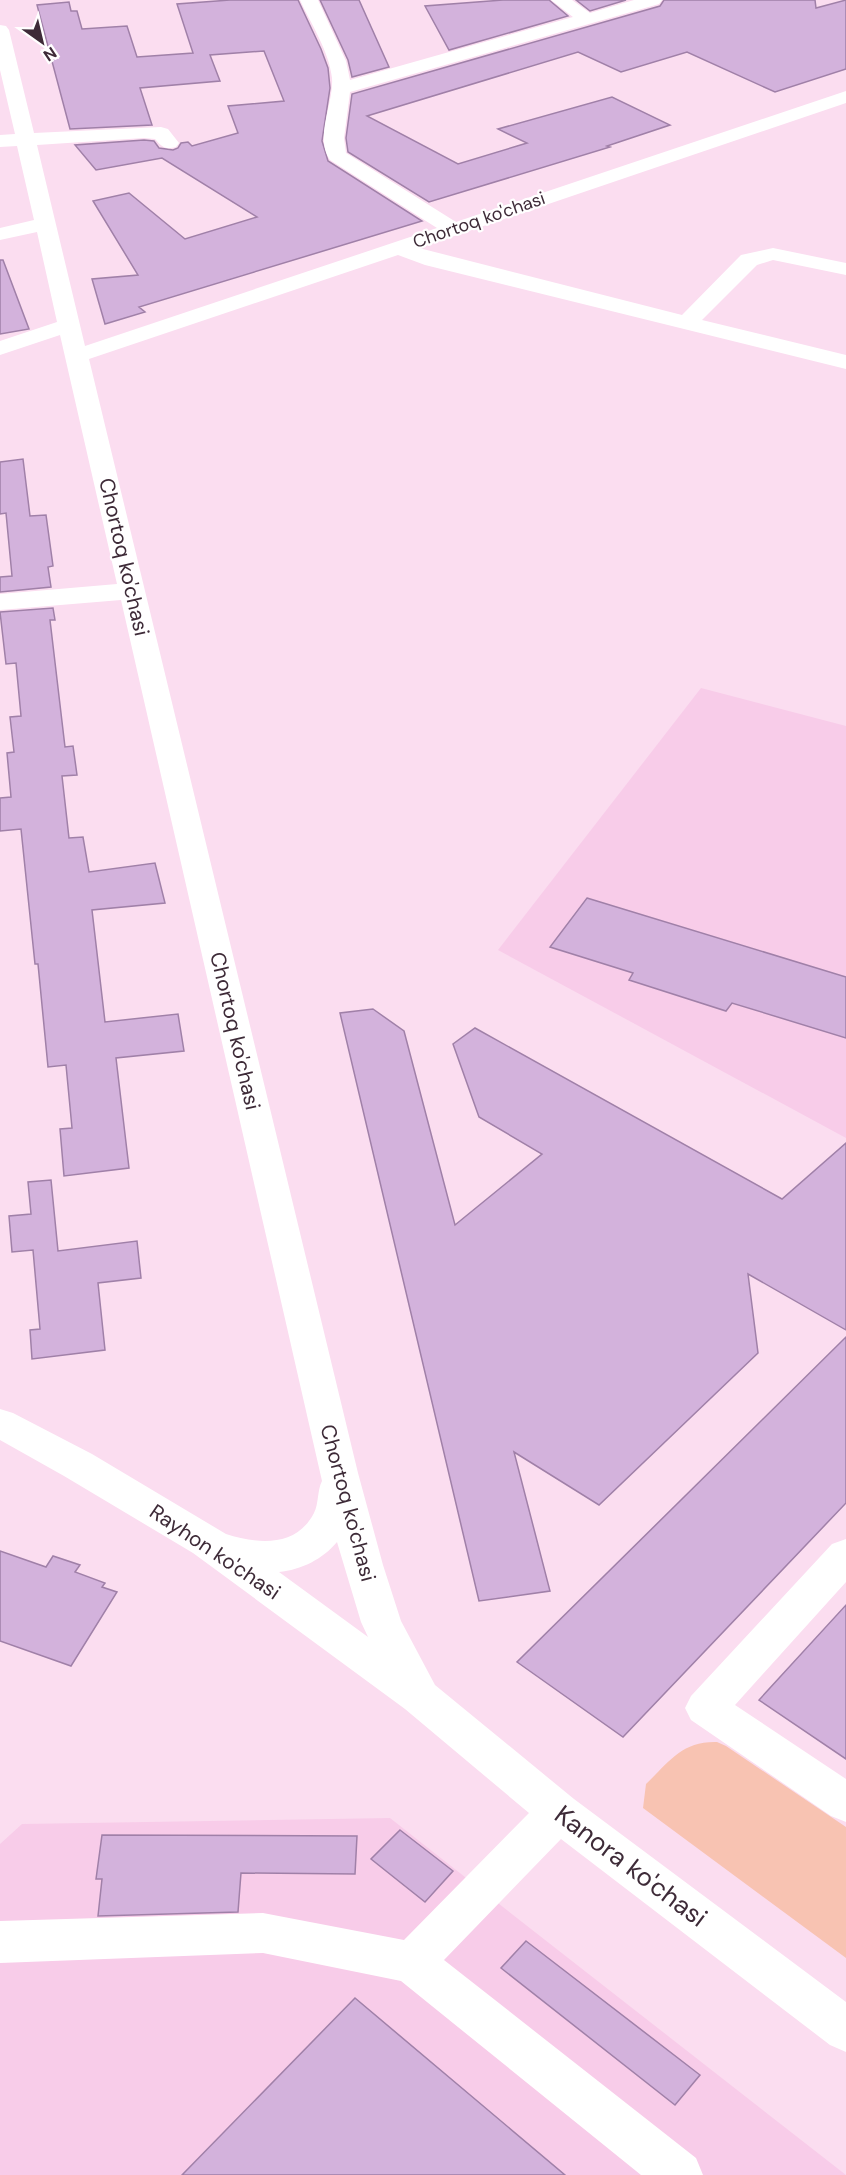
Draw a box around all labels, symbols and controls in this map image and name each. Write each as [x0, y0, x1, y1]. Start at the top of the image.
north arrow [12, 12, 72, 72]
text: N [39, 42, 61, 66]
street label: Chortoq ko'chasi [410, 186, 548, 254]
street label: Chortoq ko'chasi [92, 475, 156, 639]
street label: Chortoq ko'chasi [203, 949, 267, 1113]
street label: Chortoq ko'chasi [314, 1421, 382, 1585]
street label: Rayhon ko'chasi [144, 1498, 286, 1606]
street label: Kanora ko'chasi [548, 1797, 714, 1935]

